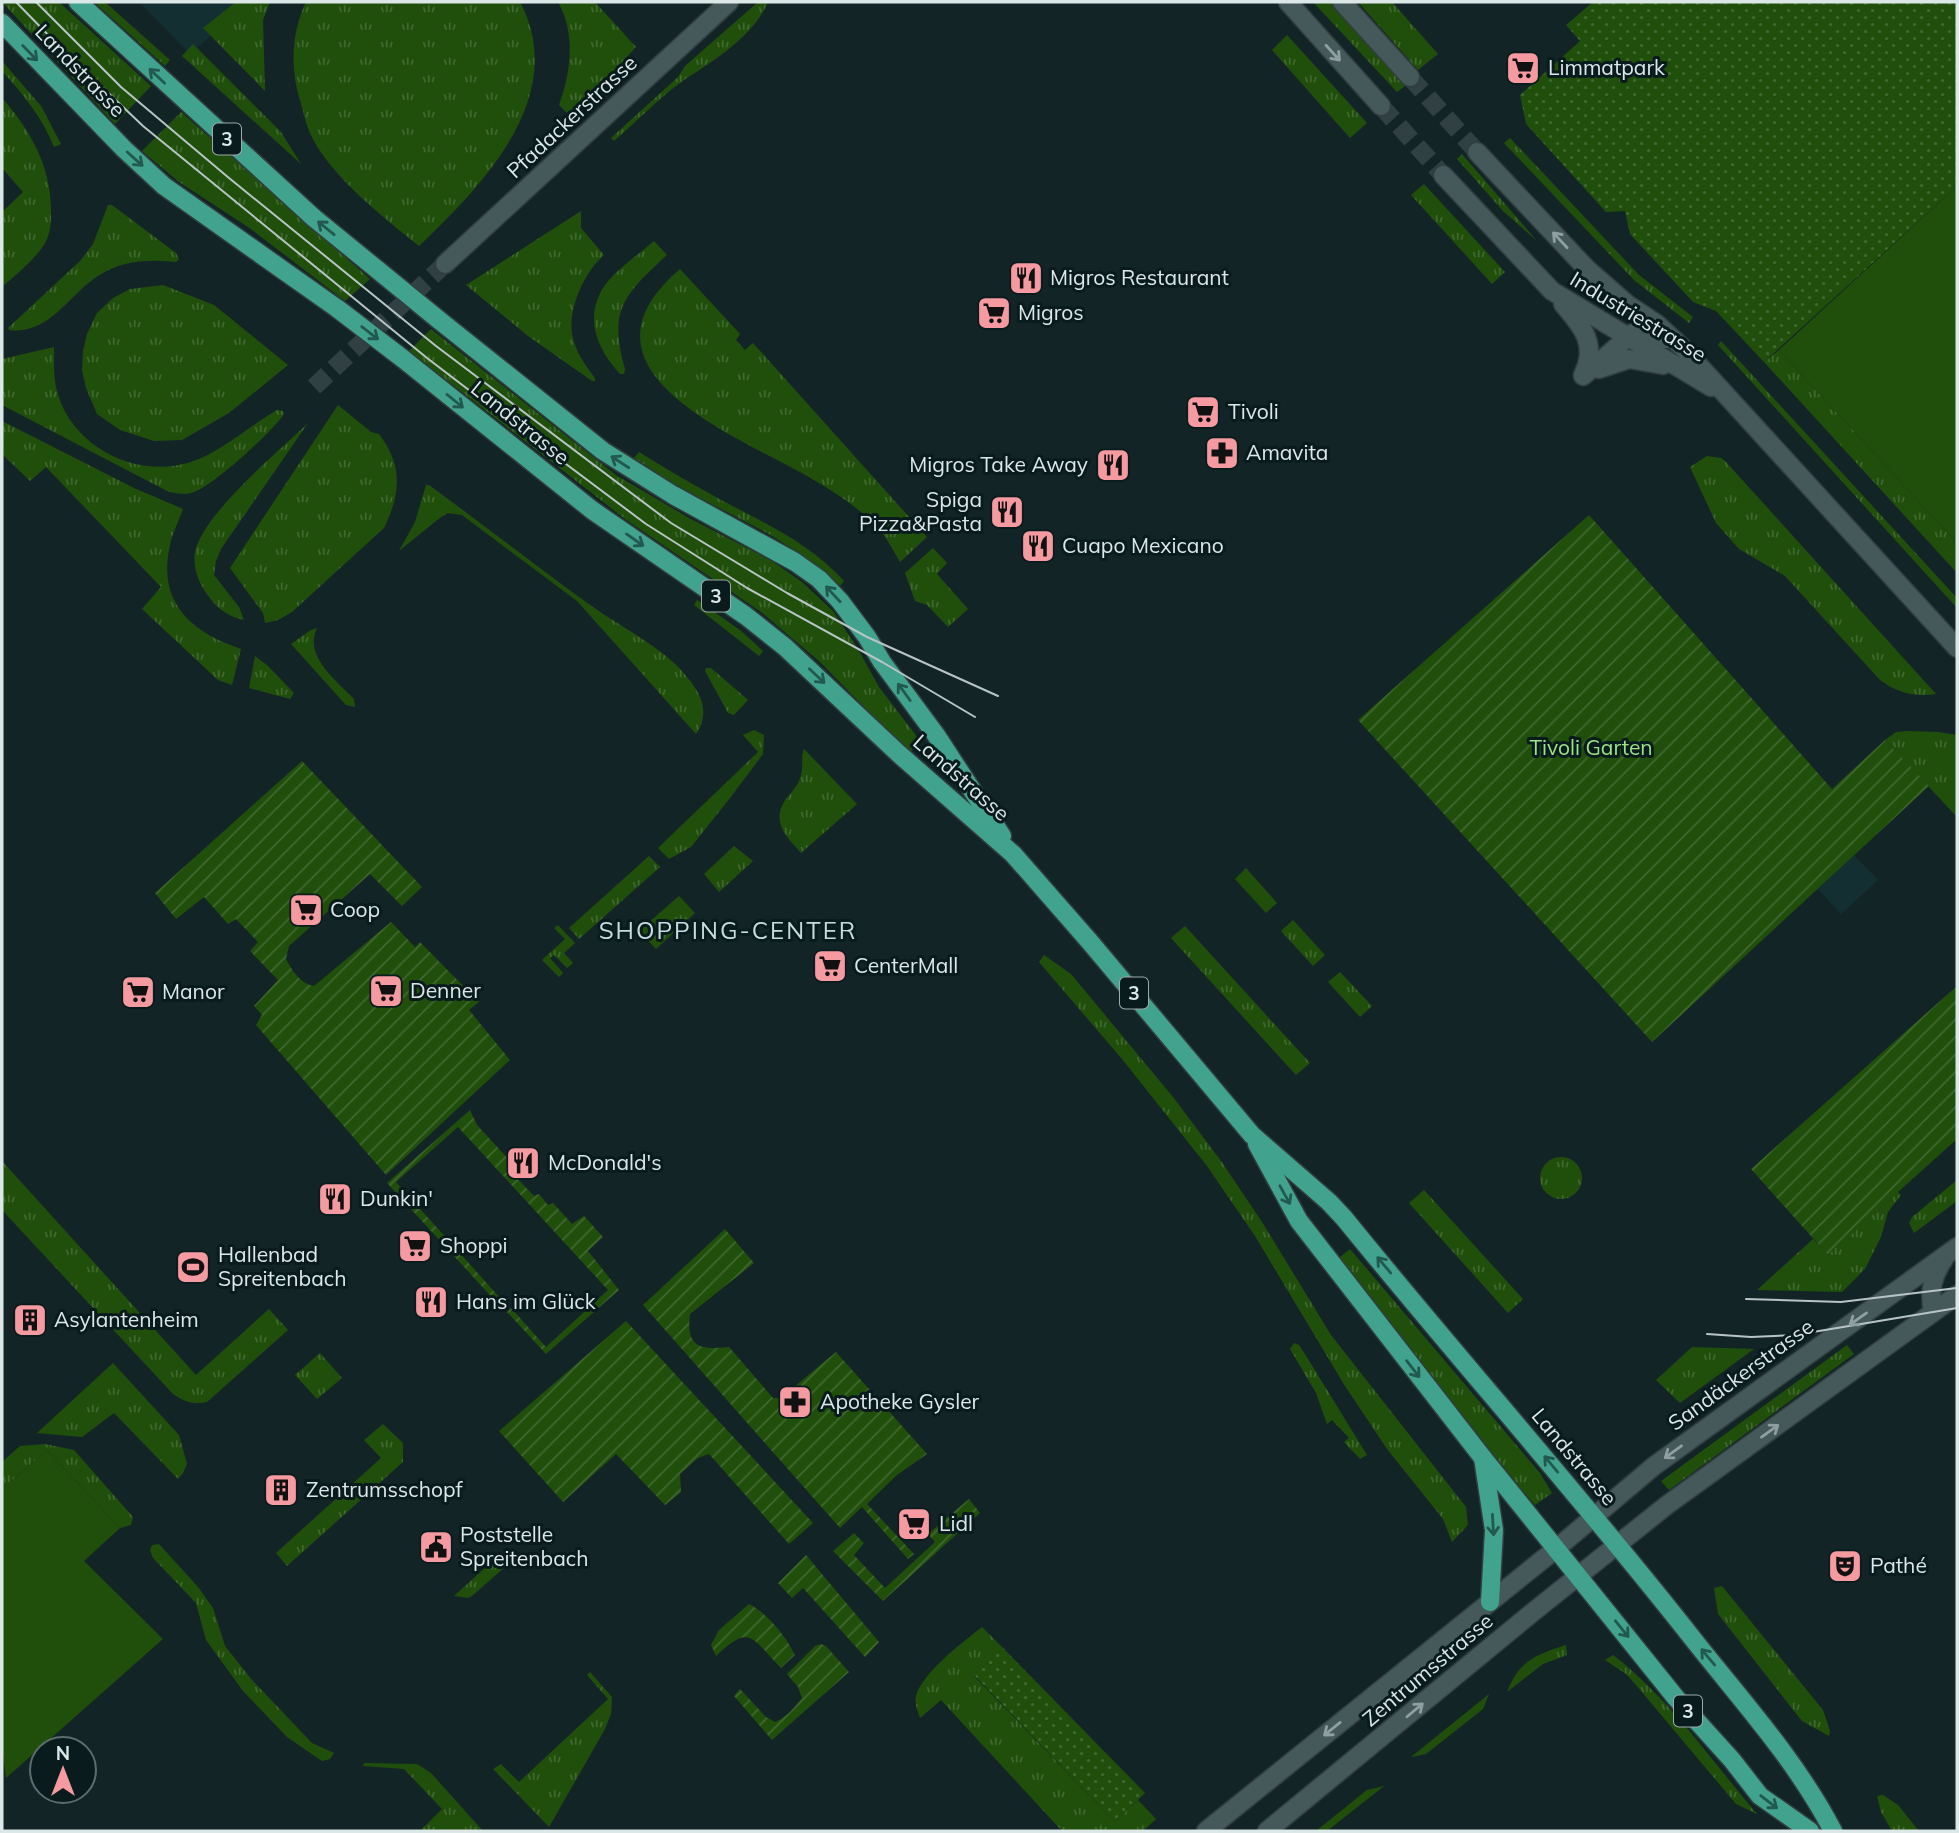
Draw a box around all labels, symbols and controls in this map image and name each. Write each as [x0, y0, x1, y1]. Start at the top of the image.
street label: Landstrasse [30, 18, 131, 122]
one-way arrow [22, 44, 39, 61]
one-way arrow [1325, 44, 1341, 62]
street label: Pfadackerstrasse [501, 49, 642, 183]
supermarket icon: Limmatpark [1504, 49, 1542, 87]
place label: Limmatpark [1548, 54, 1665, 80]
one-way arrow [149, 67, 166, 84]
road number: 3 [213, 124, 241, 154]
one-way arrow [126, 151, 144, 167]
one-way arrow [318, 220, 336, 236]
one-way arrow [1551, 232, 1568, 249]
restaurant icon: Migros Restaurant [1007, 259, 1045, 297]
place label: Migros Restaurant [1050, 264, 1229, 290]
street label: Industriestrasse [1566, 265, 1711, 367]
supermarket icon: Migros [975, 294, 1013, 332]
place label: Migros [1018, 299, 1084, 325]
one-way arrow [361, 326, 379, 341]
street label: Landstrasse [466, 375, 575, 470]
one-way arrow [446, 393, 464, 408]
supermarket icon: Tivoli [1184, 393, 1222, 431]
place label: Tivoli [1228, 398, 1279, 424]
pharmacy icon: Amavita [1203, 434, 1241, 472]
place label: Amavita [1246, 439, 1328, 465]
restaurant icon: Migros Take Away [1094, 446, 1132, 484]
place label: Migros Take Away [909, 451, 1088, 477]
one-way arrow [611, 454, 631, 468]
place label: Spiga Pizza&Pasta [859, 486, 982, 536]
restaurant icon: Spiga Pizza&Pasta [988, 493, 1026, 531]
restaurant icon: Cuapo Mexicano [1019, 527, 1057, 565]
place label: Cuapo Mexicano [1062, 532, 1224, 558]
one-way arrow [625, 533, 644, 547]
road number: 3 [702, 580, 730, 611]
one-way arrow [825, 586, 842, 603]
one-way arrow [808, 668, 826, 684]
one-way arrow [897, 683, 912, 702]
street label: Landstrasse [908, 728, 1015, 826]
park label: Tivoli Garten [1529, 734, 1653, 760]
supermarket icon: Coop [287, 891, 325, 929]
place label: Coop [330, 896, 380, 922]
district label: SHOPPING-CENTER [599, 915, 857, 945]
supermarket icon: CenterMall [811, 947, 849, 985]
place label: CenterMall [854, 952, 958, 978]
supermarket icon: Denner [367, 972, 405, 1010]
supermarket icon: Manor [119, 973, 157, 1011]
place label: Denner [410, 977, 481, 1003]
place label: Manor [162, 978, 225, 1004]
road number: 3 [1120, 978, 1148, 1009]
restaurant icon: McDonald's [504, 1144, 542, 1182]
place label: McDonald's [548, 1149, 662, 1175]
restaurant icon: Dunkin' [316, 1180, 354, 1218]
one-way arrow [1279, 1184, 1292, 1205]
place label: Dunkin' [360, 1185, 433, 1211]
supermarket icon: Shoppi [396, 1227, 434, 1265]
place label: Shoppi [440, 1232, 508, 1258]
place label: Hallenbad Spreitenbach [218, 1241, 346, 1291]
sports icon: Hallenbad Spreitenbach [174, 1248, 212, 1286]
one-way arrow [1376, 1257, 1391, 1275]
restaurant icon: Hans im Glück [412, 1283, 450, 1321]
place label: Hans im Glück [456, 1288, 596, 1314]
building icon: Asylantenheim [11, 1301, 49, 1339]
place label: Asylantenheim [54, 1306, 199, 1332]
one-way arrow [1849, 1312, 1868, 1326]
street label: Sandäckerstrasse [1663, 1313, 1818, 1436]
one-way arrow [1406, 1359, 1421, 1377]
pharmacy icon: Apotheke Gysler [776, 1383, 814, 1421]
place label: Apotheke Gysler [820, 1388, 980, 1414]
street label: Landstrasse [1527, 1402, 1623, 1510]
one-way arrow [1760, 1424, 1779, 1438]
one-way arrow [1664, 1445, 1683, 1459]
one-way arrow [1543, 1455, 1559, 1473]
building icon: Zentrumsschopf [262, 1471, 300, 1509]
place label: Zentrumsschopf [306, 1476, 463, 1502]
supermarket icon: Lidl [895, 1505, 933, 1543]
place label: Lidl [939, 1510, 973, 1536]
one-way arrow [1487, 1513, 1500, 1536]
place label: Poststelle Spreitenbach [460, 1521, 588, 1571]
public building icon: Poststelle Spreitenbach [417, 1528, 455, 1566]
theatre icon: Pathé [1826, 1547, 1864, 1585]
place label: Pathé [1870, 1552, 1927, 1578]
street label: Zentrumsstrasse [1357, 1607, 1498, 1731]
one-way arrow [1614, 1620, 1629, 1638]
one-way arrow [1700, 1648, 1716, 1666]
road number: 3 [1674, 1695, 1702, 1726]
one-way arrow [1405, 1702, 1423, 1718]
one-way arrow [1324, 1722, 1342, 1737]
north arrow [28, 1735, 98, 1805]
text: N [56, 1741, 70, 1765]
one-way arrow [1759, 1794, 1778, 1809]

